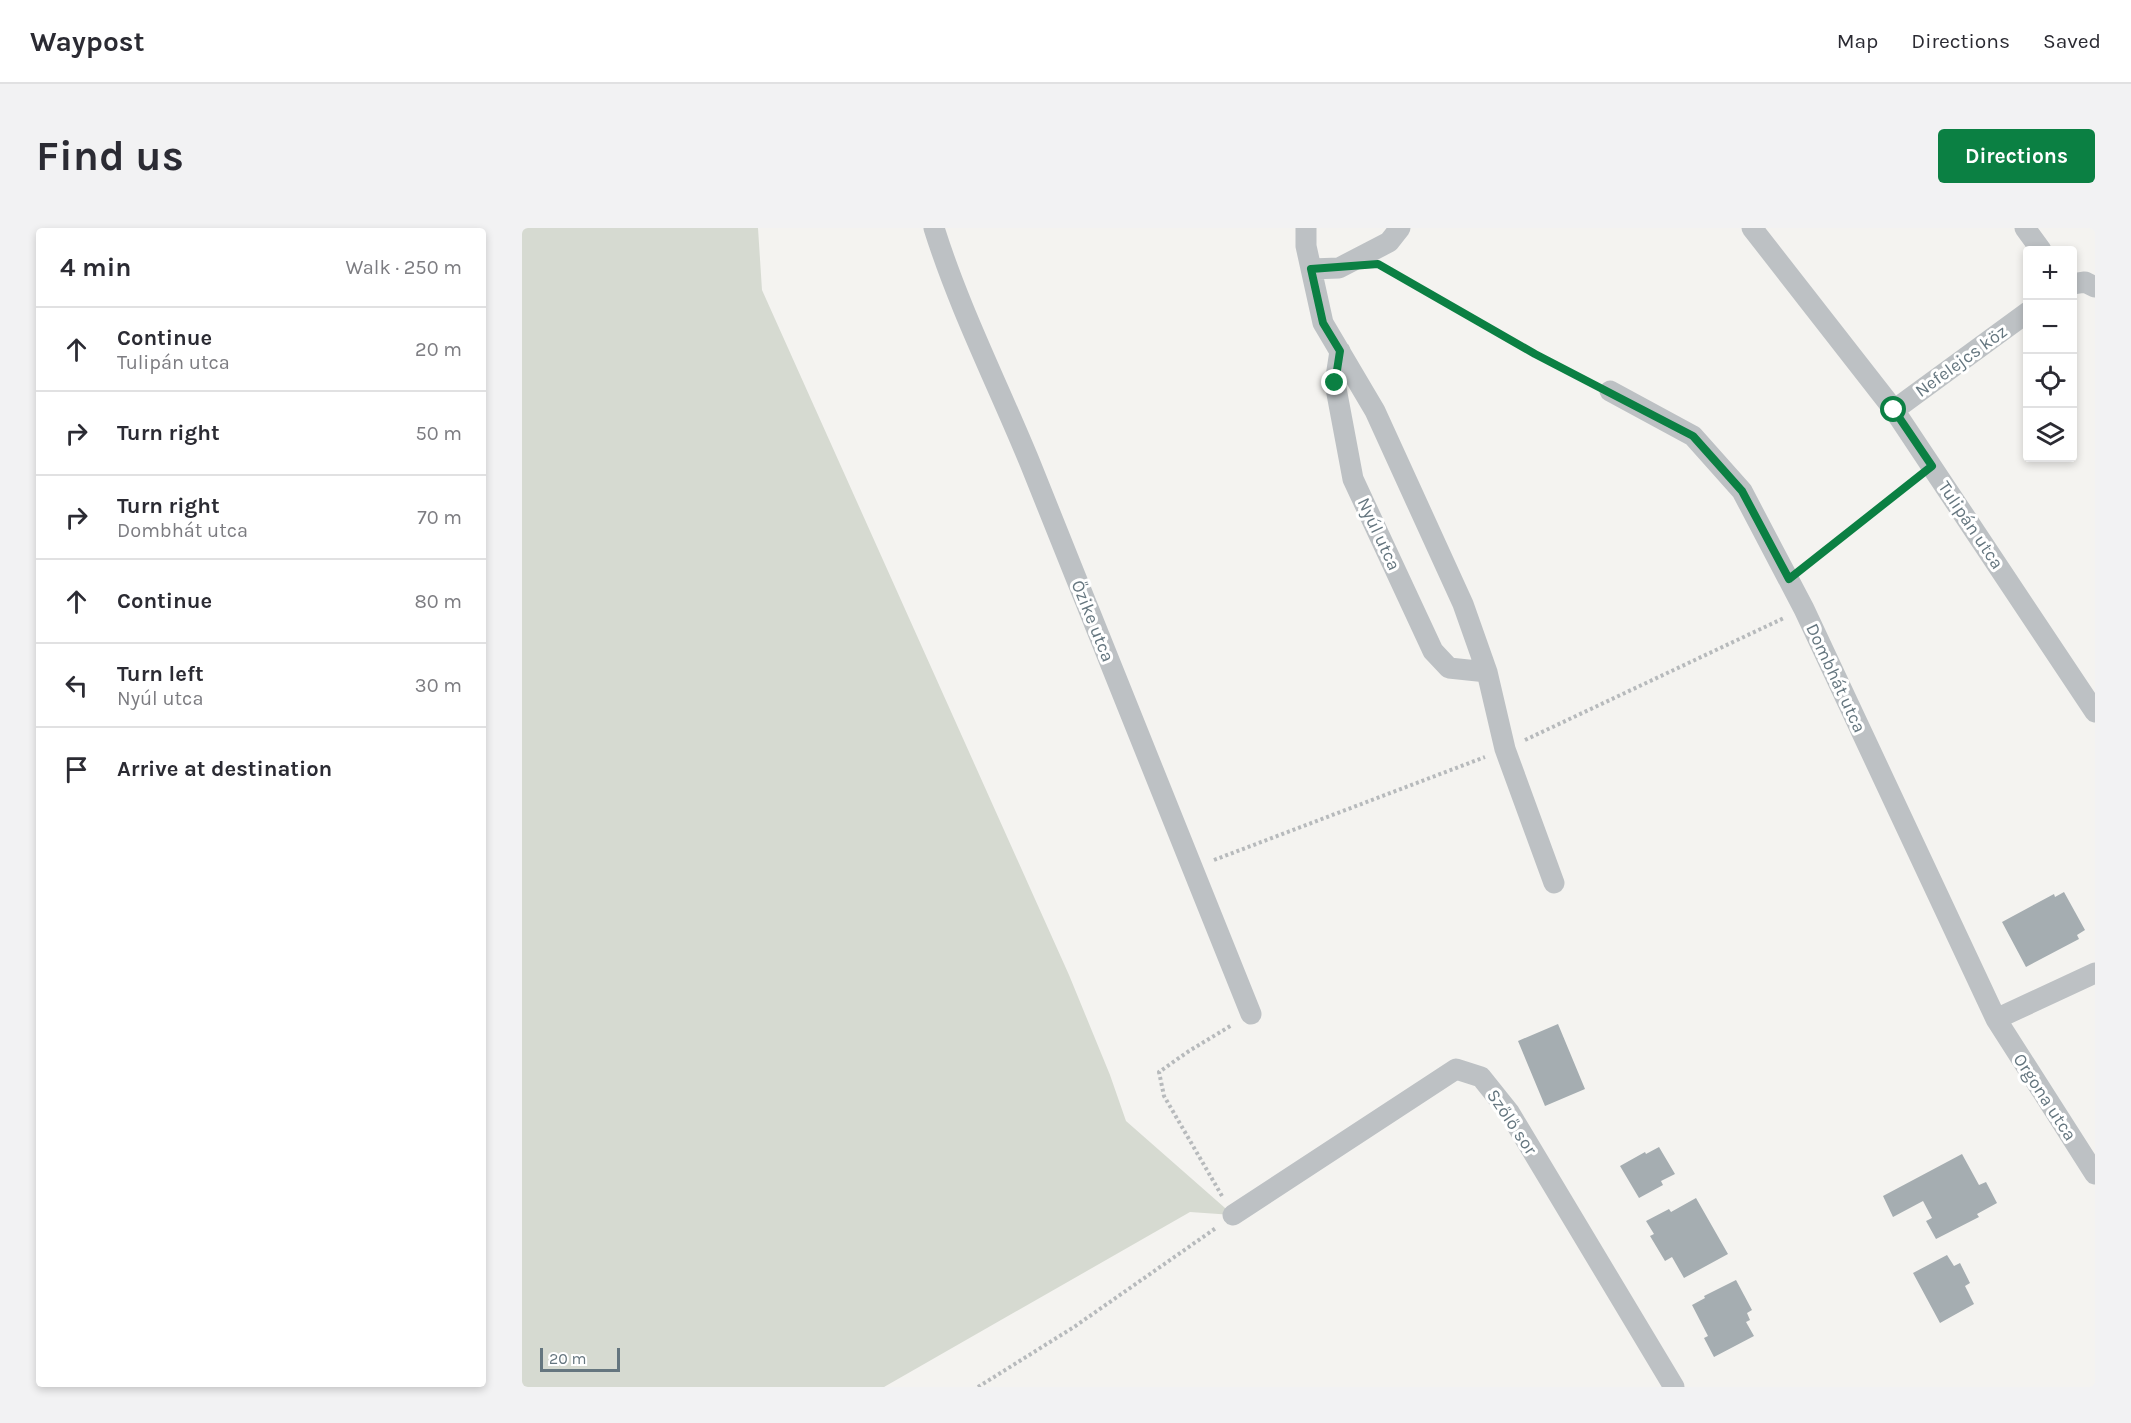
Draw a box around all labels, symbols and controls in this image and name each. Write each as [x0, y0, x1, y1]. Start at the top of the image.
text: Waypost [30, 25, 145, 58]
text: Map [1837, 29, 1878, 53]
text: Directions [1911, 29, 2010, 53]
text: Saved [2043, 29, 2101, 53]
button: Directions [1938, 129, 2095, 183]
text: Find us [36, 131, 184, 181]
map controls [2023, 246, 2077, 462]
button: + [2023, 246, 2077, 300]
text: 4 min [60, 252, 131, 283]
text: Walk · 250 m [346, 256, 462, 279]
button: − [2023, 300, 2077, 354]
street label: Nefelejcs köz [1911, 320, 2011, 402]
text: Continue [117, 325, 212, 351]
icon: ahead [60, 333, 93, 366]
text: 20 m [415, 338, 462, 361]
text: Tulipán utca [117, 351, 230, 374]
button: locate [2023, 354, 2077, 408]
route end [1321, 369, 1347, 395]
route start [1880, 396, 1906, 422]
button: layers [2023, 408, 2077, 462]
icon: right [60, 417, 93, 450]
text: Turn right [117, 420, 220, 446]
text: 50 m [415, 422, 462, 445]
street label: Tulipán utca [1933, 477, 2009, 573]
text: Turn right [117, 493, 220, 519]
street label: Nyúl utca [1353, 494, 1405, 574]
icon: right [60, 501, 93, 534]
text: 70 m [417, 506, 462, 529]
text: Dombhát utca [117, 519, 248, 542]
street label: Őzike utca [1067, 577, 1119, 665]
icon: ahead [60, 585, 93, 618]
text: Continue [117, 588, 212, 614]
text: 80 m [414, 590, 462, 613]
street label: Dombhát utca [1801, 620, 1871, 736]
text: Turn left [117, 661, 204, 687]
icon: left [60, 669, 93, 702]
text: 30 m [415, 674, 462, 697]
text: Nyúl utca [117, 687, 203, 710]
icon: arrive [60, 753, 93, 786]
text: Arrive at destination [117, 756, 332, 782]
street label: Orgona utca [2009, 1049, 2081, 1145]
street label: Szőlő sor [1482, 1085, 1542, 1159]
scale bar [540, 1345, 620, 1372]
text: 20 m [549, 1349, 587, 1368]

